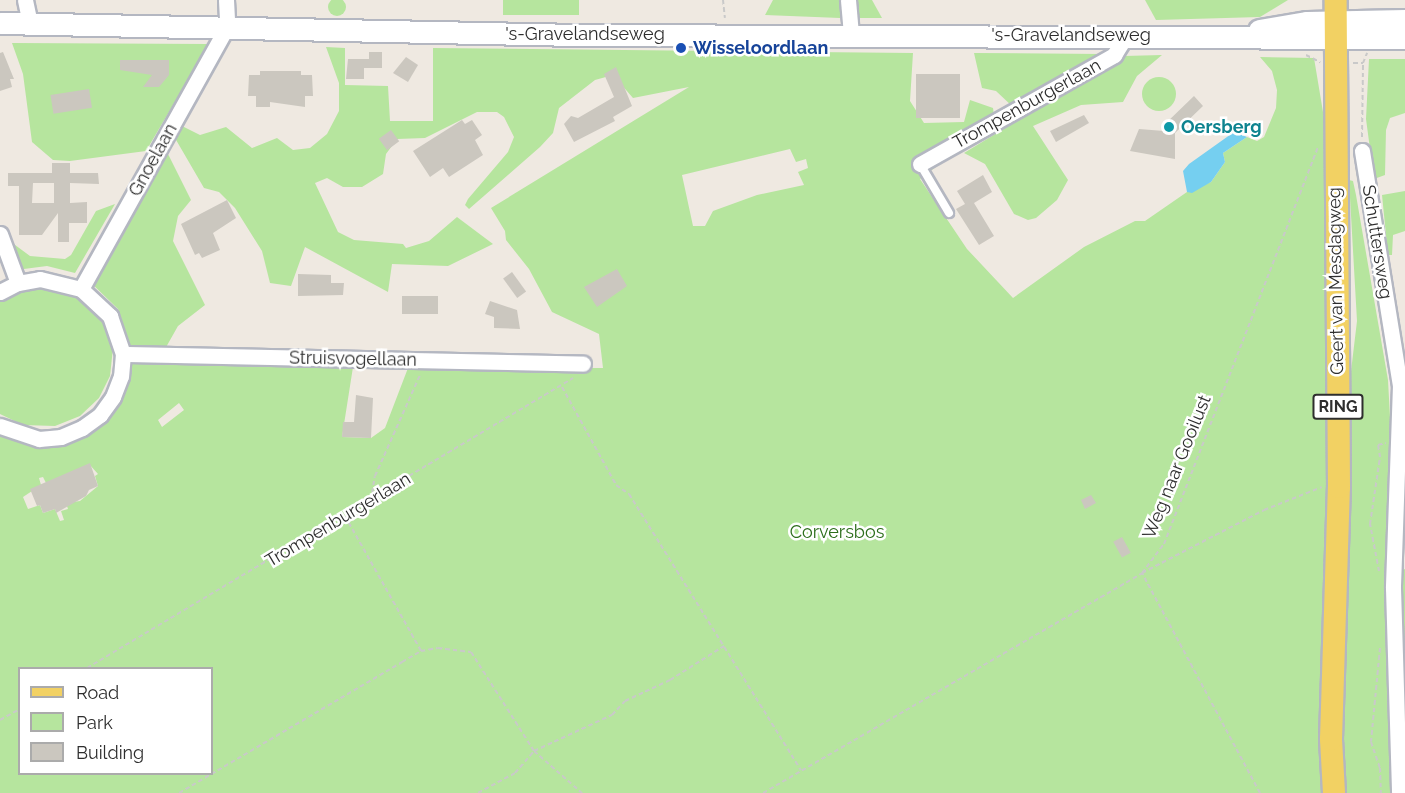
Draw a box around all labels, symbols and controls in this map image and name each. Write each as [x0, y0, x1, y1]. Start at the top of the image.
street label: 's-Gravelandseweg [505, 23, 665, 45]
street label: 's-Gravelandseweg [991, 24, 1151, 46]
place label: Wisseloordlaan [693, 37, 828, 59]
marker: Wisseloordlaan [674, 41, 688, 55]
street label: Trompenburgerlaan [949, 54, 1105, 154]
place label: Oersberg [1181, 116, 1262, 138]
street label: Gnoelaan [124, 120, 182, 200]
marker: Oersberg [1162, 120, 1176, 134]
street label: Schuttersweg [1357, 183, 1397, 301]
street label: Geert van Mesdagweg [1324, 187, 1348, 375]
street label: Struisvogellaan [289, 347, 417, 371]
street label: Weg naar Gooilust [1138, 392, 1216, 542]
road number: RING [1311, 394, 1365, 420]
street label: Trompenburgerlaan [261, 468, 415, 572]
park label: Corversbos [790, 521, 884, 543]
legend [18, 667, 213, 775]
text: Road [76, 682, 119, 703]
text: Park [76, 712, 113, 733]
text: Building [76, 742, 144, 763]

